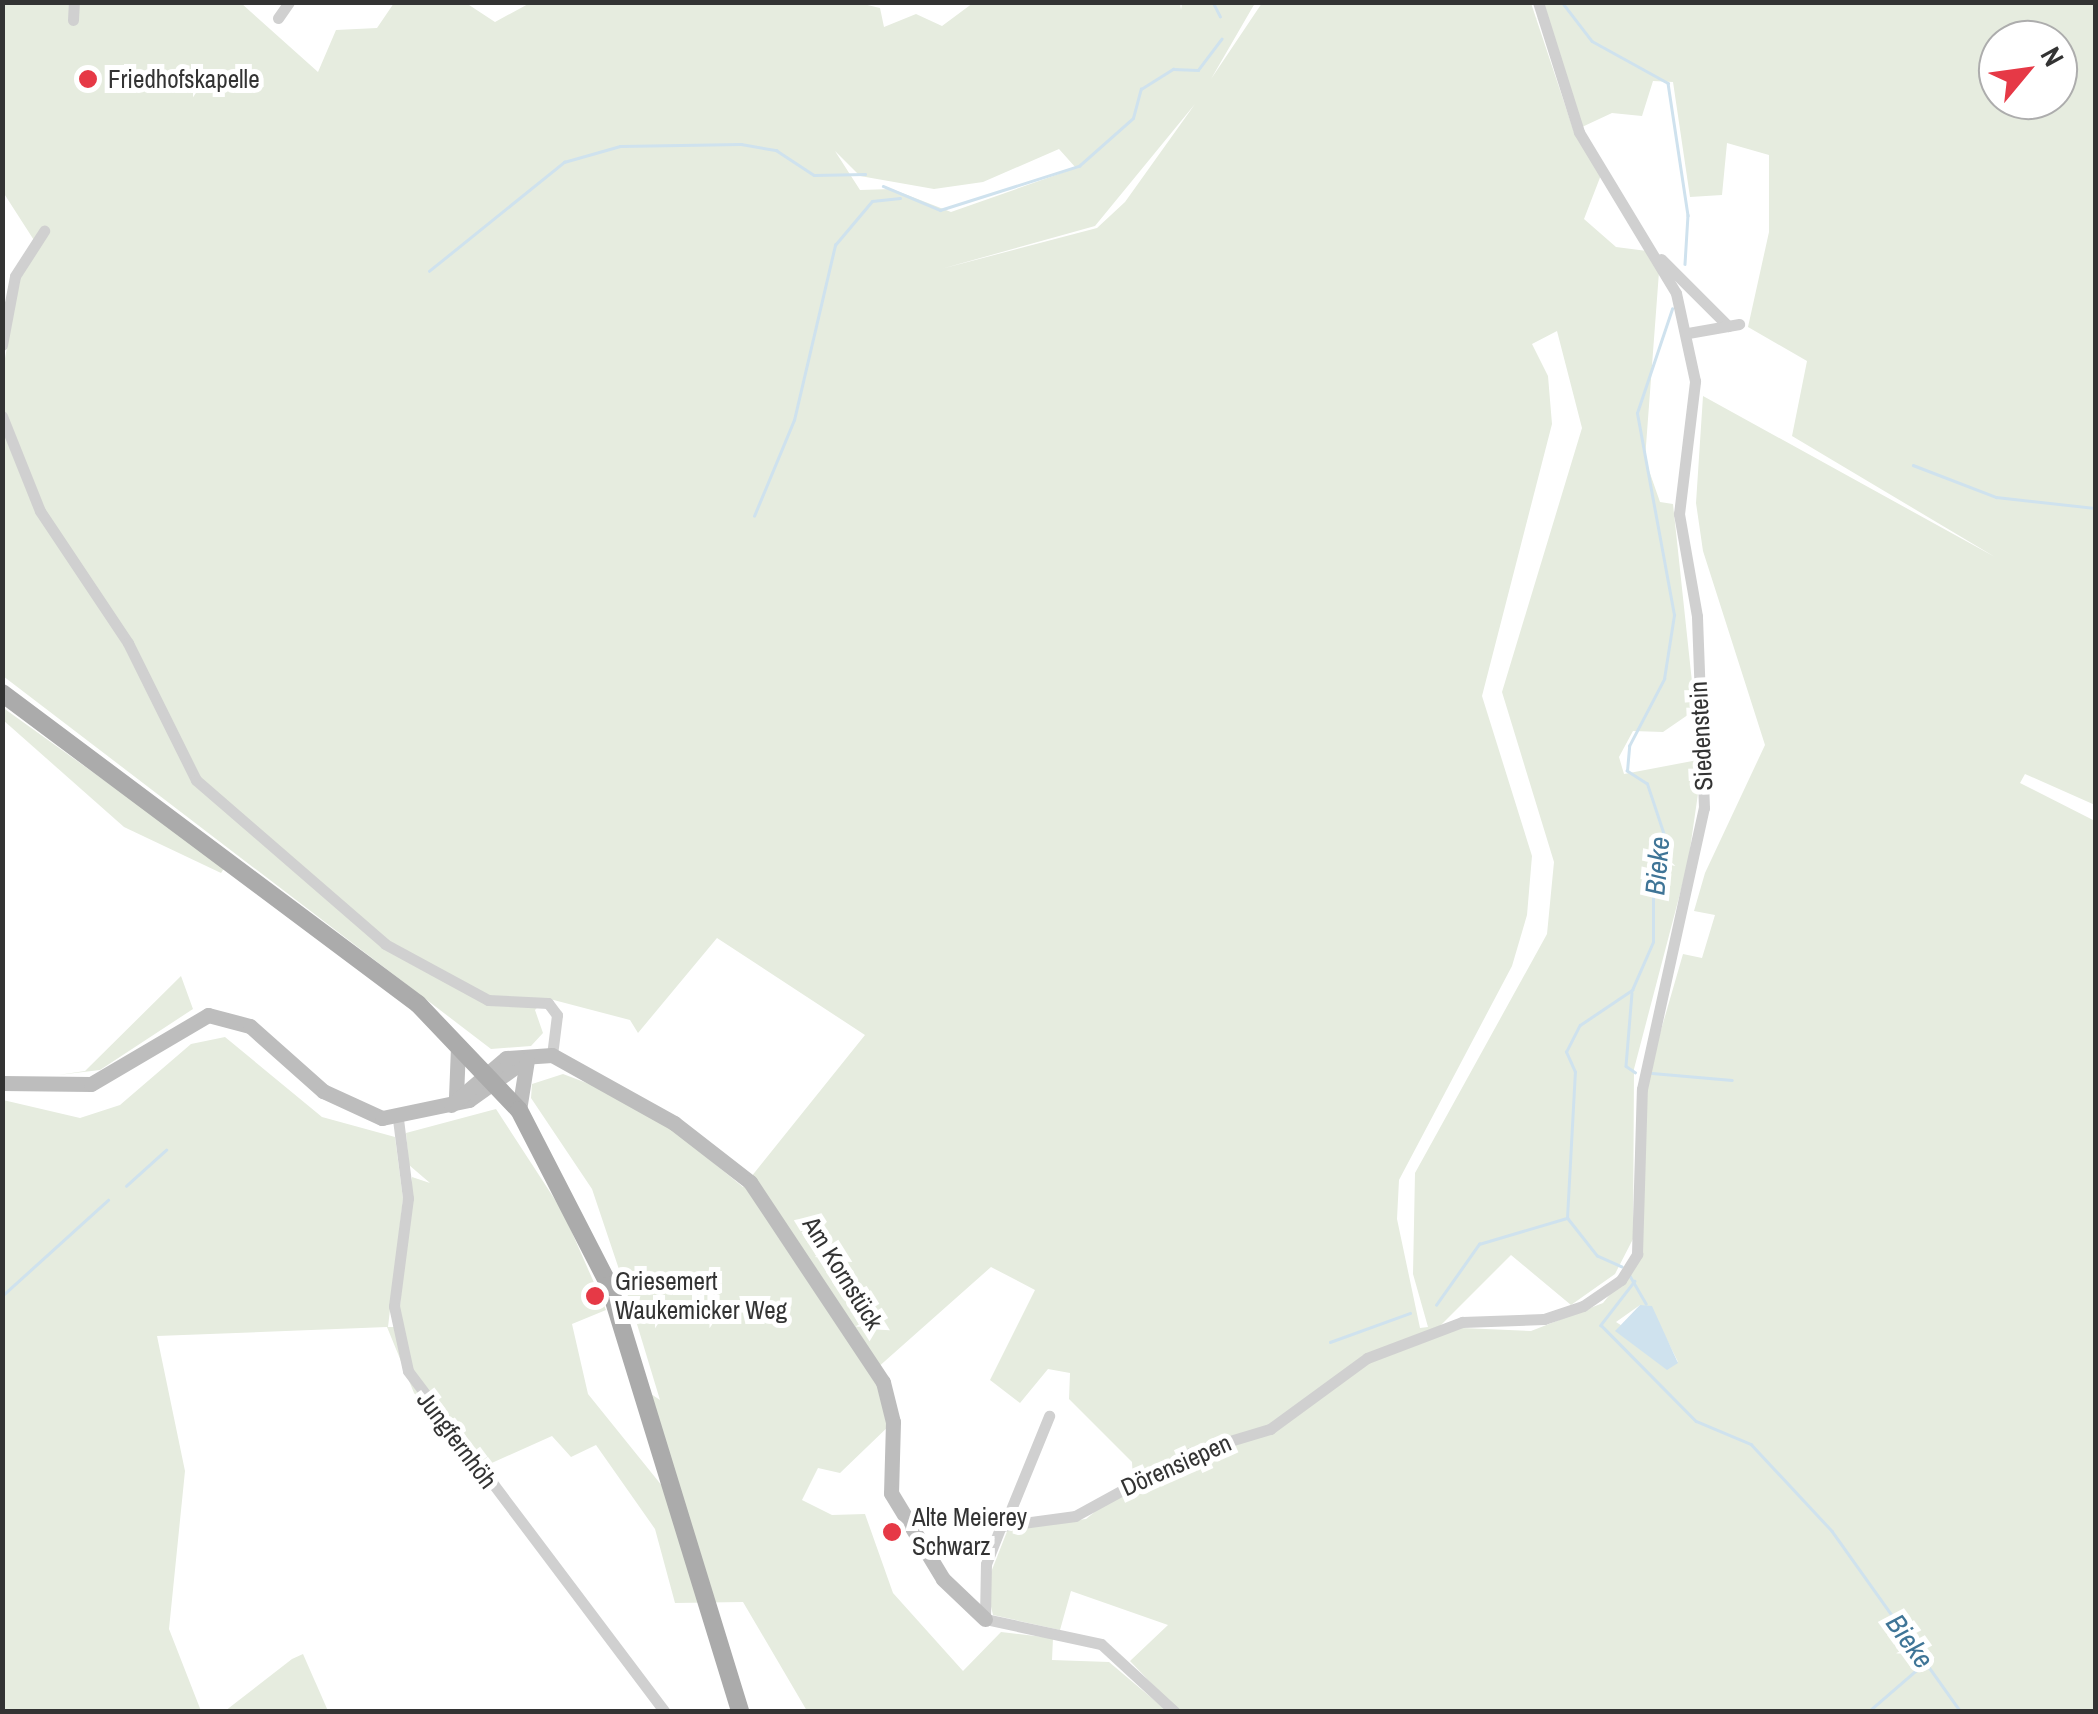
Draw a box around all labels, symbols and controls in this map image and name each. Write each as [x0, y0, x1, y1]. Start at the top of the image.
north arrow [1978, 20, 2078, 120]
text: N [2032, 40, 2073, 73]
place label: Friedhofskapelle [108, 64, 260, 94]
marker: Friedhofskapelle [77, 68, 99, 90]
street label: Siedenstein [1683, 681, 1719, 791]
water label: Bieke [1638, 835, 1676, 897]
street label: Am Kornstück [796, 1211, 890, 1335]
place label: Griesemert Waukemicker Weg [615, 1267, 787, 1326]
marker: Griesemert Waukemicker Weg [584, 1285, 606, 1307]
street label: Jungfernhöh [411, 1385, 503, 1495]
street label: Dörensiepen [1116, 1427, 1236, 1503]
place label: Alte Meierey Schwarz [912, 1503, 1027, 1562]
marker: Alte Meierey Schwarz [881, 1521, 903, 1543]
water label: Bieke [1879, 1607, 1941, 1675]

